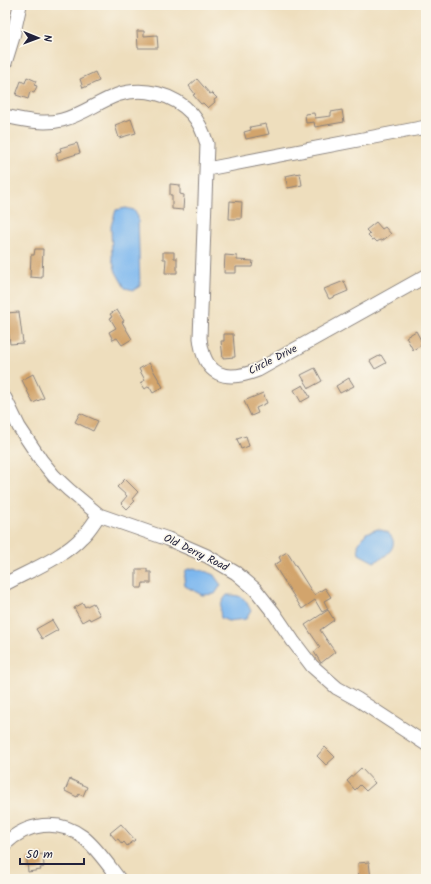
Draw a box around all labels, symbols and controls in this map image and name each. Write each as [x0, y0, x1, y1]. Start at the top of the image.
north arrow [18, 18, 58, 58]
text: N [38, 35, 56, 42]
street label: Circle Drive [245, 340, 301, 380]
street label: Old Derry Road [160, 530, 232, 577]
scale bar [20, 840, 84, 866]
text: 50 m [26, 845, 53, 864]

